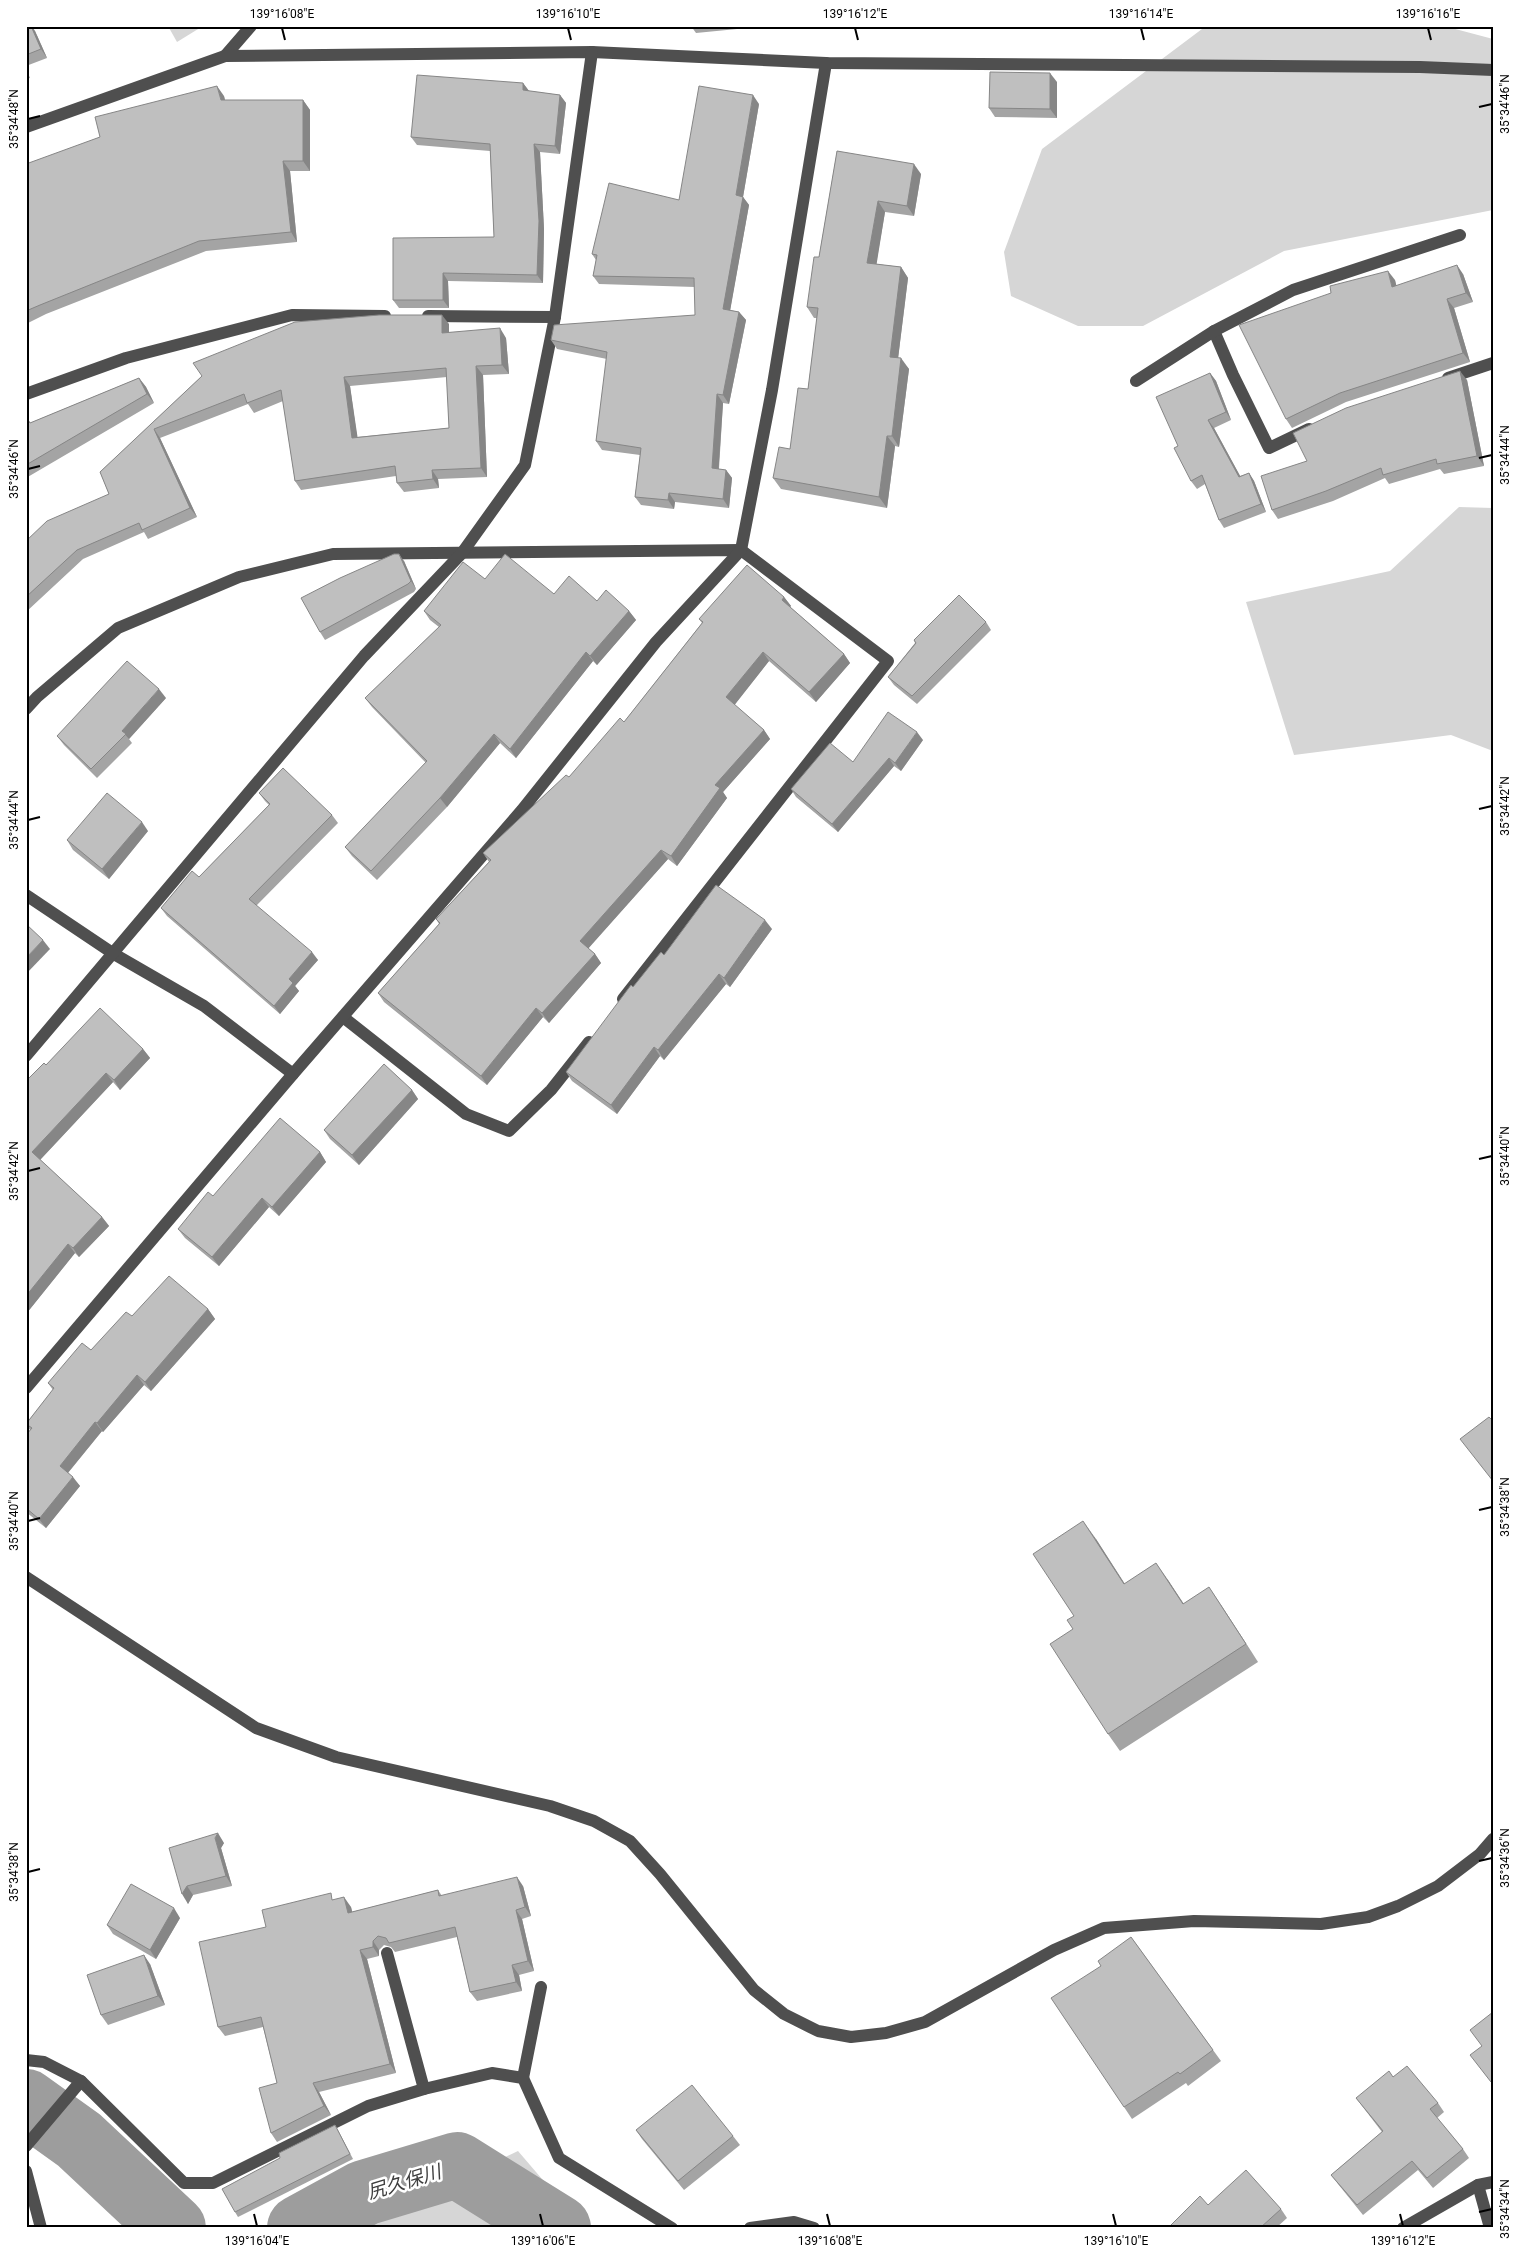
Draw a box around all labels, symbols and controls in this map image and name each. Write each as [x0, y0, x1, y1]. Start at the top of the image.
text: 139°16'08"E [250, 7, 314, 21]
text: 139°16'10"E [536, 7, 600, 21]
text: 139°16'12"E [823, 7, 887, 21]
text: 139°16'14"E [1109, 7, 1173, 21]
text: 139°16'16"E [1396, 7, 1460, 21]
text: 35°34'46"N [1498, 74, 1512, 134]
text: 35°34'48"N [7, 89, 21, 149]
text: 35°34'44"N [1498, 425, 1512, 485]
text: 35°34'46"N [7, 439, 21, 499]
text: 35°34'42"N [1498, 776, 1512, 836]
text: 35°34'44"N [7, 790, 21, 850]
text: 35°34'40"N [1498, 1126, 1512, 1186]
text: 35°34'42"N [7, 1141, 21, 1201]
text: 35°34'38"N [1498, 1477, 1512, 1537]
text: 35°34'40"N [7, 1491, 21, 1551]
text: 35°34'36"N [1498, 1828, 1512, 1888]
text: 35°34'38"N [7, 1842, 21, 1902]
water label: 尻久保川 [364, 2159, 446, 2204]
text: 35°34'34"N [1498, 2179, 1512, 2239]
text: 139°16'04"E [225, 2234, 289, 2248]
text: 139°16'06"E [511, 2234, 575, 2248]
text: 139°16'08"E [798, 2234, 862, 2248]
text: 139°16'10"E [1084, 2234, 1148, 2248]
text: 139°16'12"E [1371, 2234, 1435, 2248]

